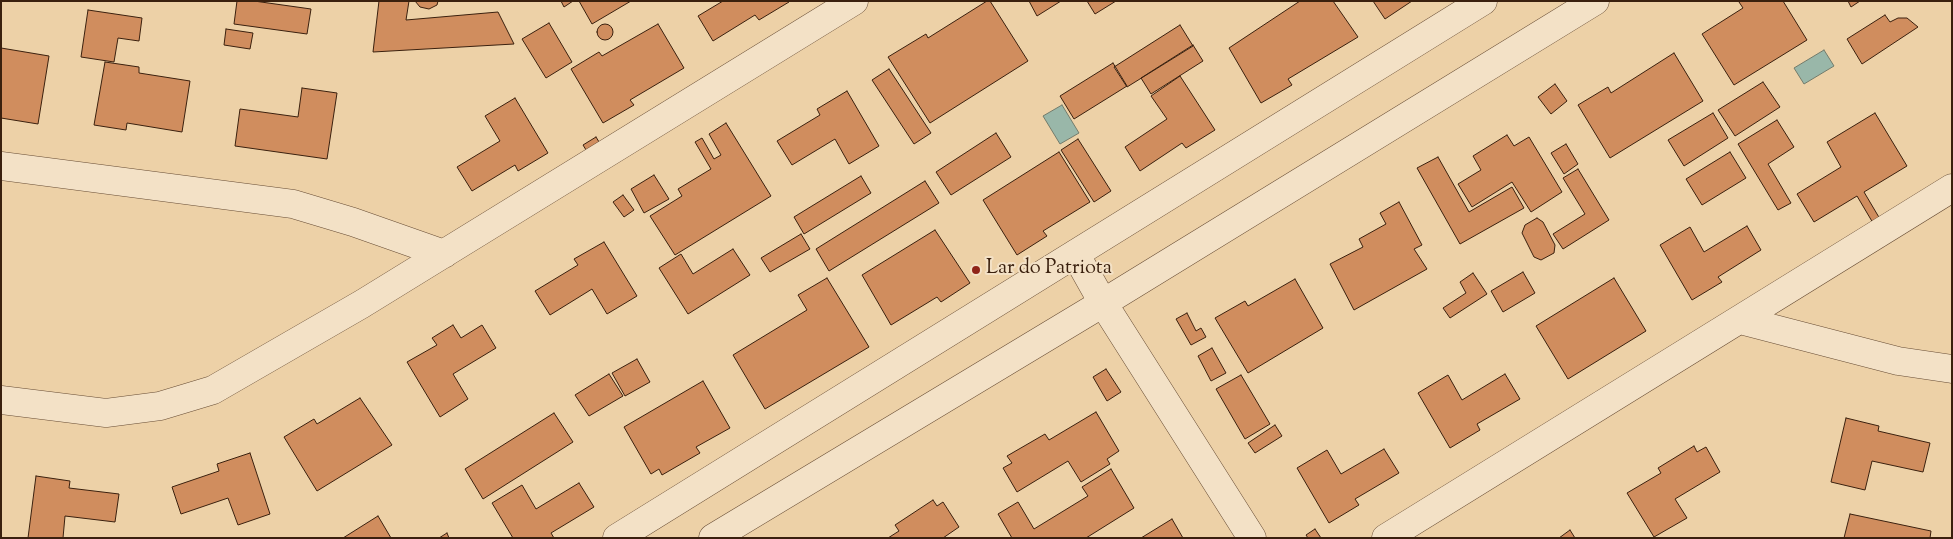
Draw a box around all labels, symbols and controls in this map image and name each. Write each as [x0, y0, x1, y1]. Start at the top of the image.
place label: Lar do Patriota [986, 258, 1112, 282]
marker: Lar do Patriota [970, 264, 982, 276]

